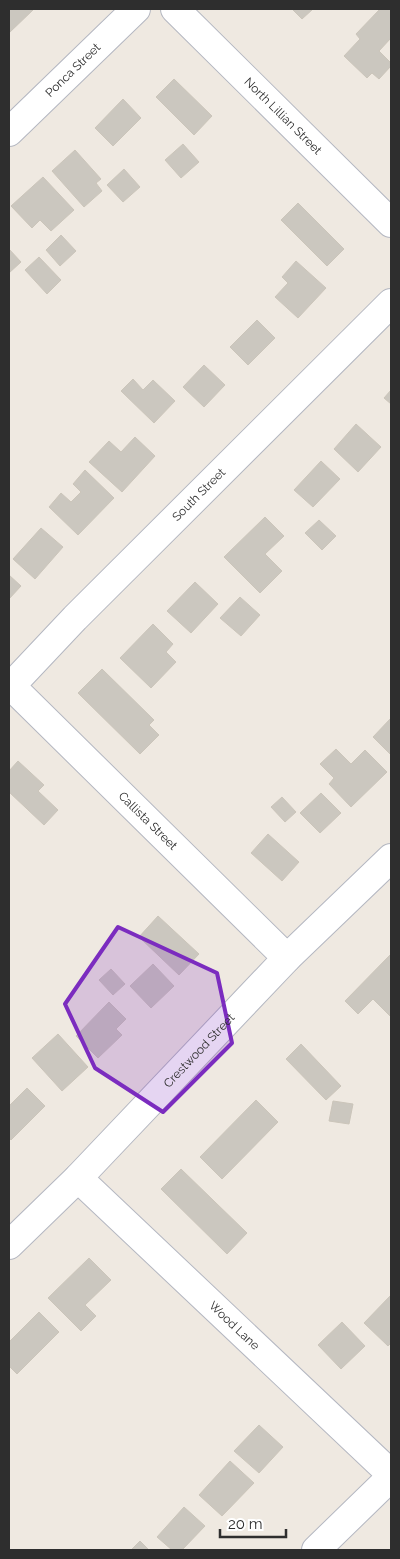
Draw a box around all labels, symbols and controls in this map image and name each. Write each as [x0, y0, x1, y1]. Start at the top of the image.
street label: Ponca Street [43, 40, 103, 100]
street label: North Lillian Street [241, 75, 325, 157]
street label: South Street [169, 465, 228, 524]
street label: Callista Street [116, 789, 180, 853]
street label: Crestwood Street [161, 1011, 238, 1090]
street label: Wood Lane [206, 1299, 262, 1353]
scale bar [220, 1506, 286, 1538]
text: 20 m [228, 1515, 263, 1533]

